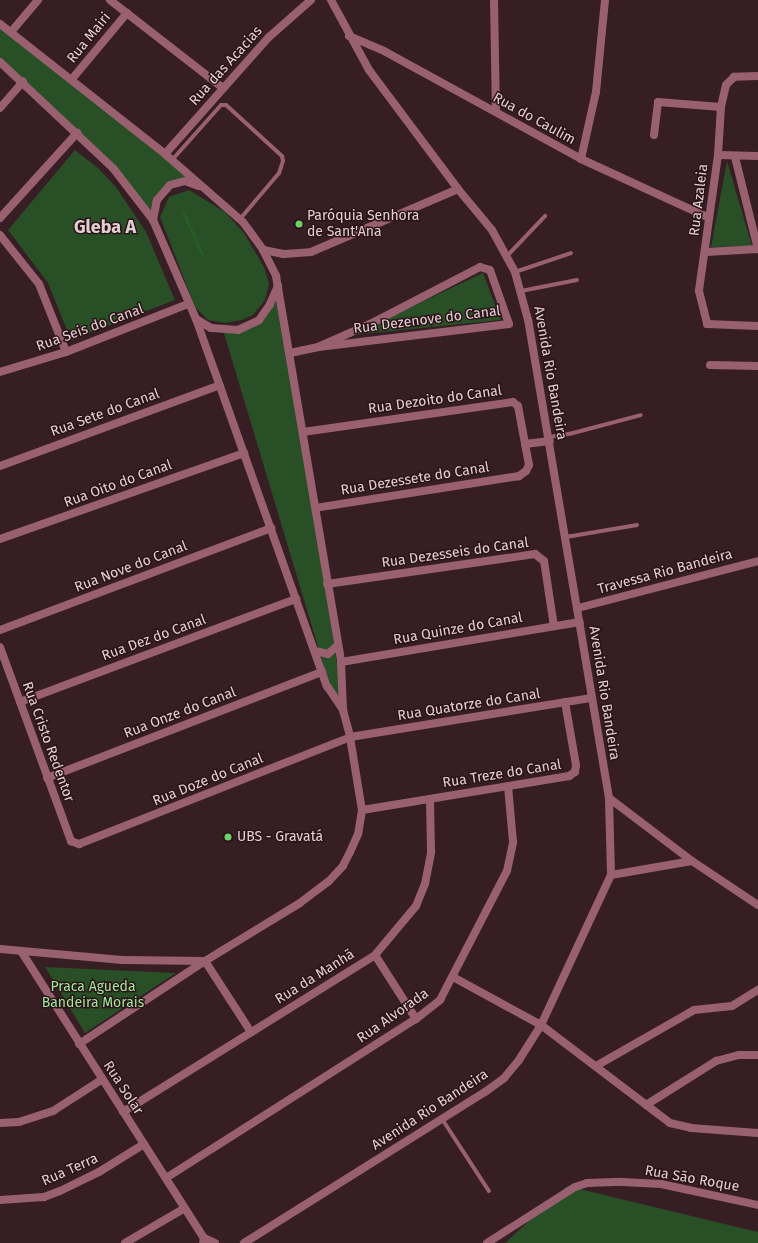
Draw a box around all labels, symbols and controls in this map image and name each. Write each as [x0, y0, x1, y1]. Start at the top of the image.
street label: Rua Mairi [64, 9, 114, 67]
street label: Rua das Acacias [186, 23, 266, 109]
street label: Rua do Caulim [490, 89, 578, 149]
street label: Rua Azaleia [686, 163, 712, 237]
place label: Paróquia Senhora de Sant'Ana [307, 208, 419, 240]
district label: Gleba A [74, 216, 136, 238]
marker: Paróquia Senhora de Sant'Ana [294, 219, 304, 229]
street label: Rua Seis do Canal [34, 301, 146, 355]
street label: Rua Dezenove do Canal [353, 303, 501, 337]
street label: Avenida Rio Bandeira [530, 305, 570, 441]
street label: Rua Dezoito do Canal [367, 382, 503, 418]
street label: Rua Sete do Canal [48, 385, 162, 441]
street label: Rua Oito do Canal [62, 457, 174, 511]
street label: Rua Dezessete do Canal [339, 459, 491, 499]
street label: Rua Dezesseis do Canal [380, 534, 530, 572]
street label: Rua Nove do Canal [72, 538, 190, 596]
street label: Travessa Rio Bandeira [596, 546, 734, 598]
street label: Rua Quinze do Canal [392, 609, 524, 649]
street label: Rua Dez do Canal [100, 611, 208, 665]
street label: Avenida Rio Bandeira [585, 625, 623, 761]
street label: Rua Cristo Redentor [18, 680, 78, 804]
street label: Rua Onze do Canal [122, 684, 238, 742]
street label: Rua Quatorze do Canal [396, 685, 542, 725]
street label: Rua Doze do Canal [150, 750, 266, 810]
street label: Rua Treze do Canal [441, 756, 563, 792]
place label: UBS - Gravatá [237, 829, 323, 845]
marker: UBS - Gravatá [222, 831, 234, 843]
street label: Rua da Manhã [272, 946, 358, 1008]
park label: Praca Agueda Bandeira Morais [42, 979, 144, 1012]
street label: Rua Alvorada [354, 985, 432, 1047]
street label: Rua Solar [99, 1058, 147, 1118]
street label: Avenida Rio Bandeira [369, 1066, 491, 1154]
street label: Rua Terra [39, 1150, 101, 1190]
street label: Rua São Roque [643, 1162, 741, 1196]

